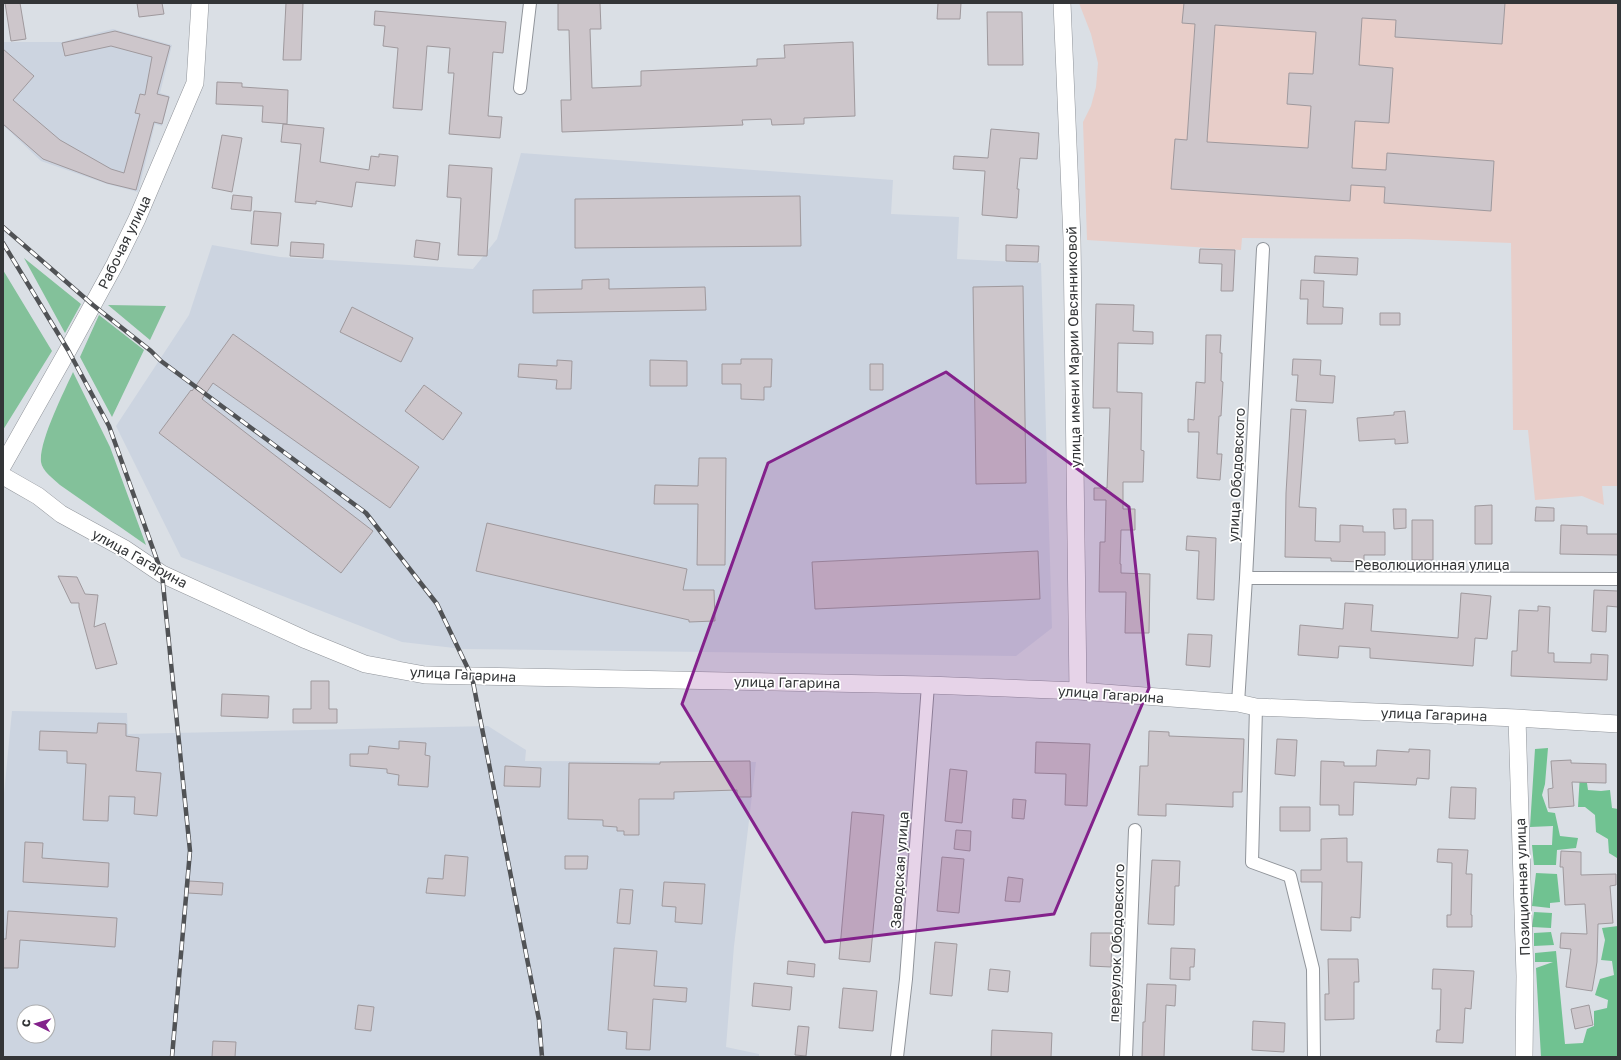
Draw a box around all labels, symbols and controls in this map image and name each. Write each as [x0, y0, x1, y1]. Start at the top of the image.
street label: Рабочая улица [94, 192, 154, 292]
street label: улица имени Марии Овсянниковой [1062, 226, 1084, 468]
street label: улица Ободовского [1224, 407, 1248, 543]
street label: улица Гагарина [89, 525, 191, 591]
street label: Революционная улица [1354, 556, 1510, 573]
street label: улица Гагарина [409, 663, 517, 685]
street label: улица Гагарина [734, 673, 840, 691]
street label: улица Гагарина [1057, 682, 1165, 706]
street label: улица Гагарина [1380, 704, 1488, 724]
street label: Заводская улица [886, 811, 912, 929]
street label: Позиционная улица [1511, 818, 1533, 956]
street label: переулок Ободовского [1105, 863, 1127, 1023]
north arrow [16, 1004, 56, 1044]
text: С [19, 1018, 32, 1028]

